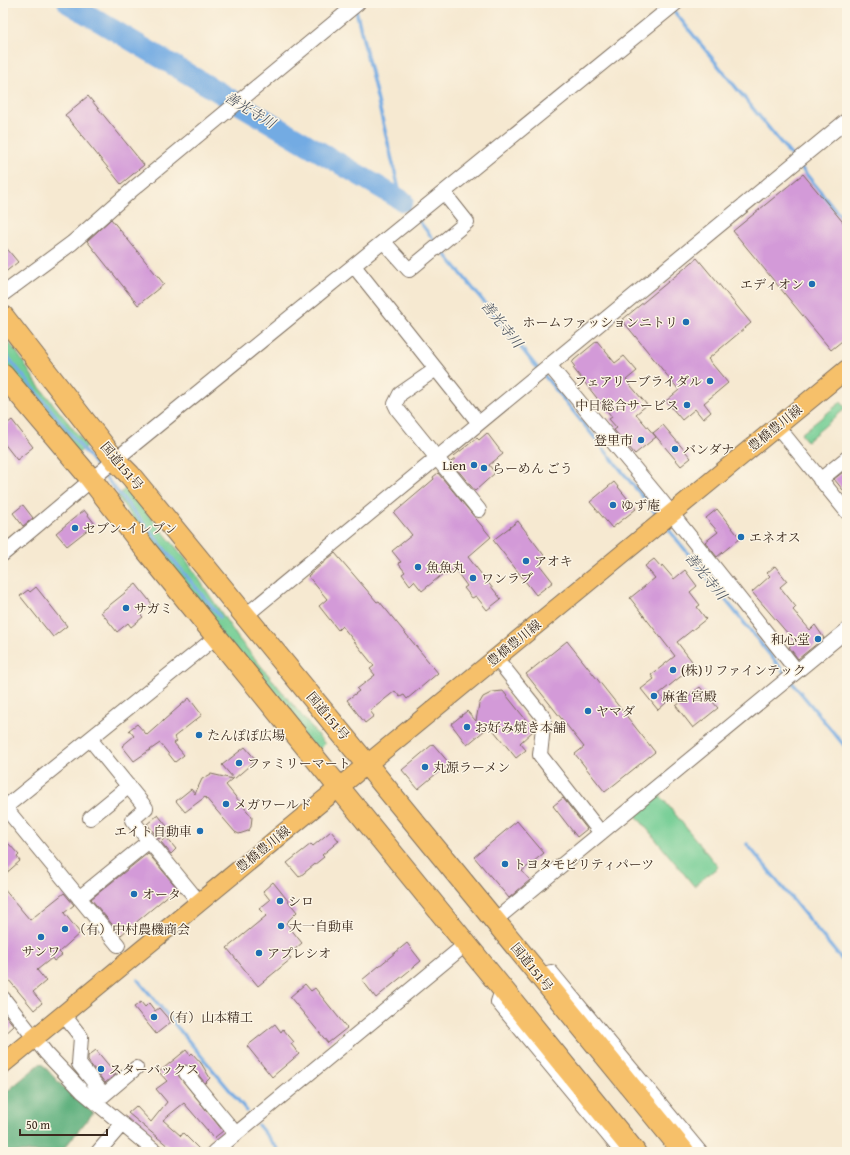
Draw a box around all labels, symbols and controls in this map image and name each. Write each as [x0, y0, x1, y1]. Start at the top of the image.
water label: 善光寺川 [221, 87, 281, 134]
place label: エディオン [740, 275, 804, 294]
marker: エディオン [807, 279, 817, 289]
water label: 善光寺川 [477, 296, 529, 354]
place label: ホームファッションニトリ [523, 313, 678, 332]
marker: ホームファッションニトリ [681, 317, 691, 327]
place label: フェアリーブライダル [574, 372, 702, 391]
marker: フェアリーブライダル [705, 376, 715, 386]
place label: 中日総合サービス [575, 396, 679, 415]
marker: 中日総合サービス [682, 400, 692, 410]
street label: 豊橋豊川線 [744, 400, 806, 456]
place label: 登里市 [594, 431, 633, 450]
marker: 登里市 [636, 435, 646, 445]
street label: 国道151号 [96, 438, 148, 494]
place label: バンダナ [683, 440, 734, 459]
marker: バンダナ [670, 444, 680, 454]
place label: Lien [443, 456, 467, 475]
place label: らーめん ごう [492, 459, 573, 478]
marker: Lien [469, 460, 479, 470]
marker: らーめん ごう [479, 463, 489, 473]
place label: ゆず庵 [621, 496, 660, 515]
marker: ゆず庵 [608, 500, 618, 510]
place label: セブン-イレブン [83, 519, 177, 538]
marker: セブン-イレブン [70, 523, 80, 533]
place label: エネオス [749, 528, 801, 547]
marker: エネオス [736, 532, 746, 542]
water label: 善光寺川 [681, 548, 733, 606]
place label: アオキ [534, 552, 573, 571]
marker: アオキ [521, 556, 531, 566]
place label: 魚魚丸 [426, 558, 465, 577]
marker: 魚魚丸 [413, 562, 423, 572]
place label: ワンラブ [481, 569, 533, 588]
marker: ワンラブ [468, 573, 478, 583]
place label: サガミ [134, 599, 173, 618]
marker: サガミ [121, 603, 131, 613]
street label: 豊橋豊川線 [483, 615, 545, 671]
place label: 和心堂 [771, 630, 810, 649]
marker: 和心堂 [813, 634, 823, 644]
place label: (株)リファインテック [681, 661, 806, 680]
marker: (株)リファインテック [668, 665, 678, 675]
place label: 麻雀 宮殿 [662, 687, 717, 706]
street label: 国道151号 [302, 688, 354, 744]
marker: 麻雀 宮殿 [649, 691, 659, 701]
place label: ヤマダ [596, 702, 635, 721]
marker: ヤマダ [583, 706, 593, 716]
place label: お好み焼き本舗 [475, 718, 566, 737]
marker: お好み焼き本舗 [462, 722, 472, 732]
place label: たんぽぽ広場 [207, 726, 285, 745]
marker: たんぽぽ広場 [194, 730, 204, 740]
place label: ファミリーマート [247, 754, 351, 773]
marker: ファミリーマート [234, 758, 244, 768]
place label: 丸源ラーメン [433, 758, 510, 777]
marker: 丸源ラーメン [420, 762, 430, 772]
place label: メガワールド [234, 795, 312, 814]
marker: メガワールド [221, 799, 231, 809]
street label: 豊橋豊川線 [232, 821, 294, 877]
place label: エイト自動車 [114, 822, 192, 841]
marker: エイト自動車 [195, 826, 205, 836]
place label: トヨタモビリティパーツ [513, 855, 654, 874]
marker: トヨタモビリティパーツ [500, 859, 510, 869]
place label: オータ [142, 885, 181, 904]
marker: オータ [129, 889, 139, 899]
place label: シロ [288, 892, 314, 911]
marker: シロ [275, 896, 285, 906]
place label: 大一自動車 [289, 917, 354, 936]
place label: （有）中村農機商会 [73, 920, 190, 939]
marker: 大一自動車 [276, 921, 286, 931]
marker: （有）中村農機商会 [60, 924, 70, 934]
marker: サンワ [36, 932, 46, 942]
street label: 国道151号 [506, 939, 558, 995]
place label: サンワ [22, 942, 60, 961]
place label: アプレシオ [267, 944, 331, 963]
marker: アプレシオ [254, 948, 264, 958]
place label: （有）山本精工 [162, 1008, 253, 1027]
marker: （有）山本精工 [149, 1012, 159, 1022]
place label: スターバックス [109, 1060, 199, 1079]
marker: スターバックス [96, 1064, 106, 1074]
scale bar [20, 1111, 107, 1137]
text: 50 m [26, 1116, 50, 1133]

